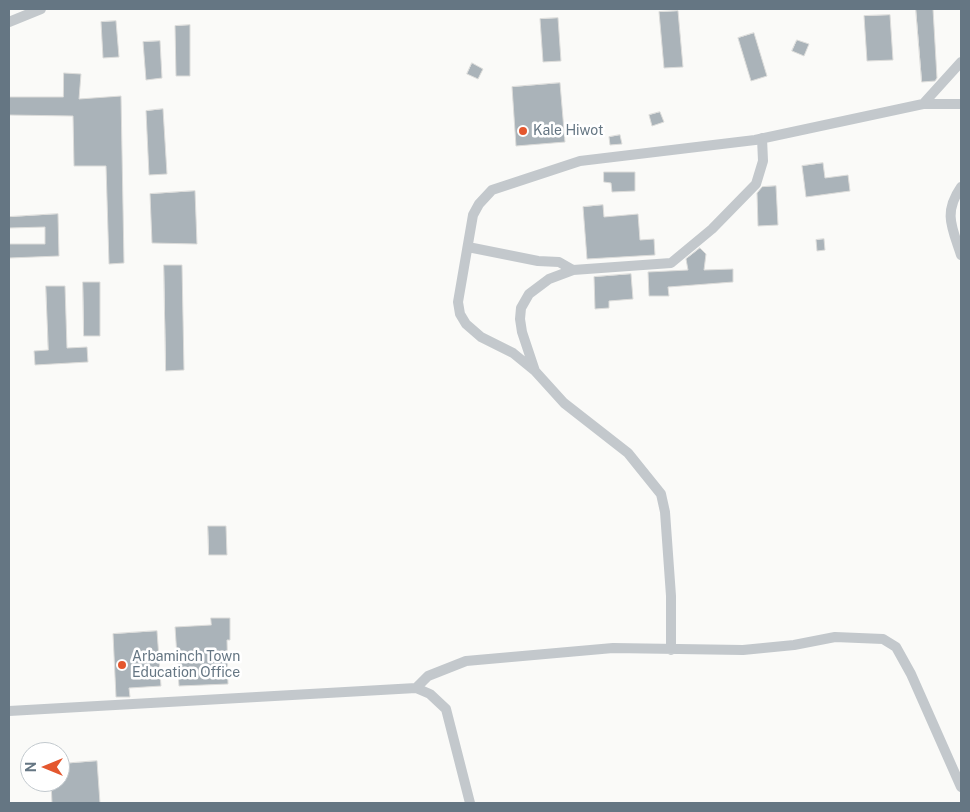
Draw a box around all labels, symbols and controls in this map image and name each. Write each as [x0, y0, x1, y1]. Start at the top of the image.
place label: Kale Hiwot [533, 123, 603, 139]
marker: Kale Hiwot [517, 125, 529, 137]
place label: Arbaminch Town Education Office [132, 649, 240, 682]
marker: Arbaminch Town Education Office [116, 659, 128, 671]
north arrow [20, 742, 70, 792]
text: N [23, 762, 39, 772]

